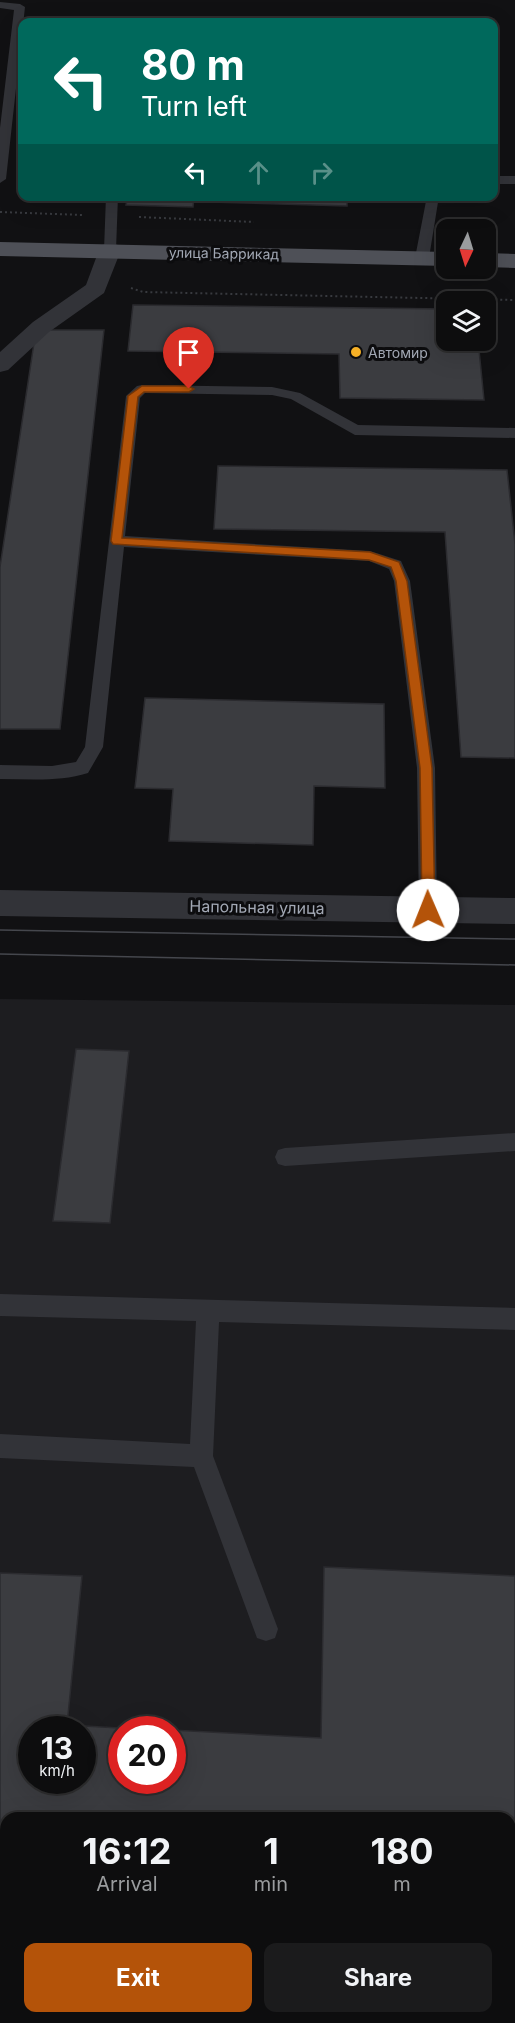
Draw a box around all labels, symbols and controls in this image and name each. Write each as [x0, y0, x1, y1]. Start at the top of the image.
text: 80 m [141, 39, 245, 90]
icon: left [42, 42, 120, 120]
text: Turn left [141, 90, 247, 123]
icon: left [179, 156, 212, 189]
icon: ahead [242, 156, 275, 189]
icon: right [305, 156, 338, 189]
north arrow [436, 219, 496, 279]
map controls [436, 219, 496, 351]
street label: улица Баррикад [169, 244, 279, 262]
button: layers [436, 291, 496, 351]
pin [163, 327, 214, 389]
icon: arrive [172, 336, 205, 369]
place label: Автомир [368, 344, 428, 361]
marker: Автомир [349, 345, 363, 359]
position arrow [396, 878, 460, 942]
street label: Напольная улица [189, 896, 325, 918]
speed limit sign: 20 [108, 1716, 186, 1794]
text: 13 [41, 1730, 73, 1766]
text: km/h [39, 1761, 75, 1780]
text: 16:12 [82, 1829, 171, 1873]
text: 1 [263, 1829, 279, 1873]
text: 180 [370, 1829, 434, 1873]
text: Arrival [96, 1872, 158, 1896]
text: min [254, 1872, 288, 1896]
text: m [393, 1872, 411, 1896]
button: Exit [24, 1943, 252, 2012]
button: Share [264, 1943, 492, 2012]

